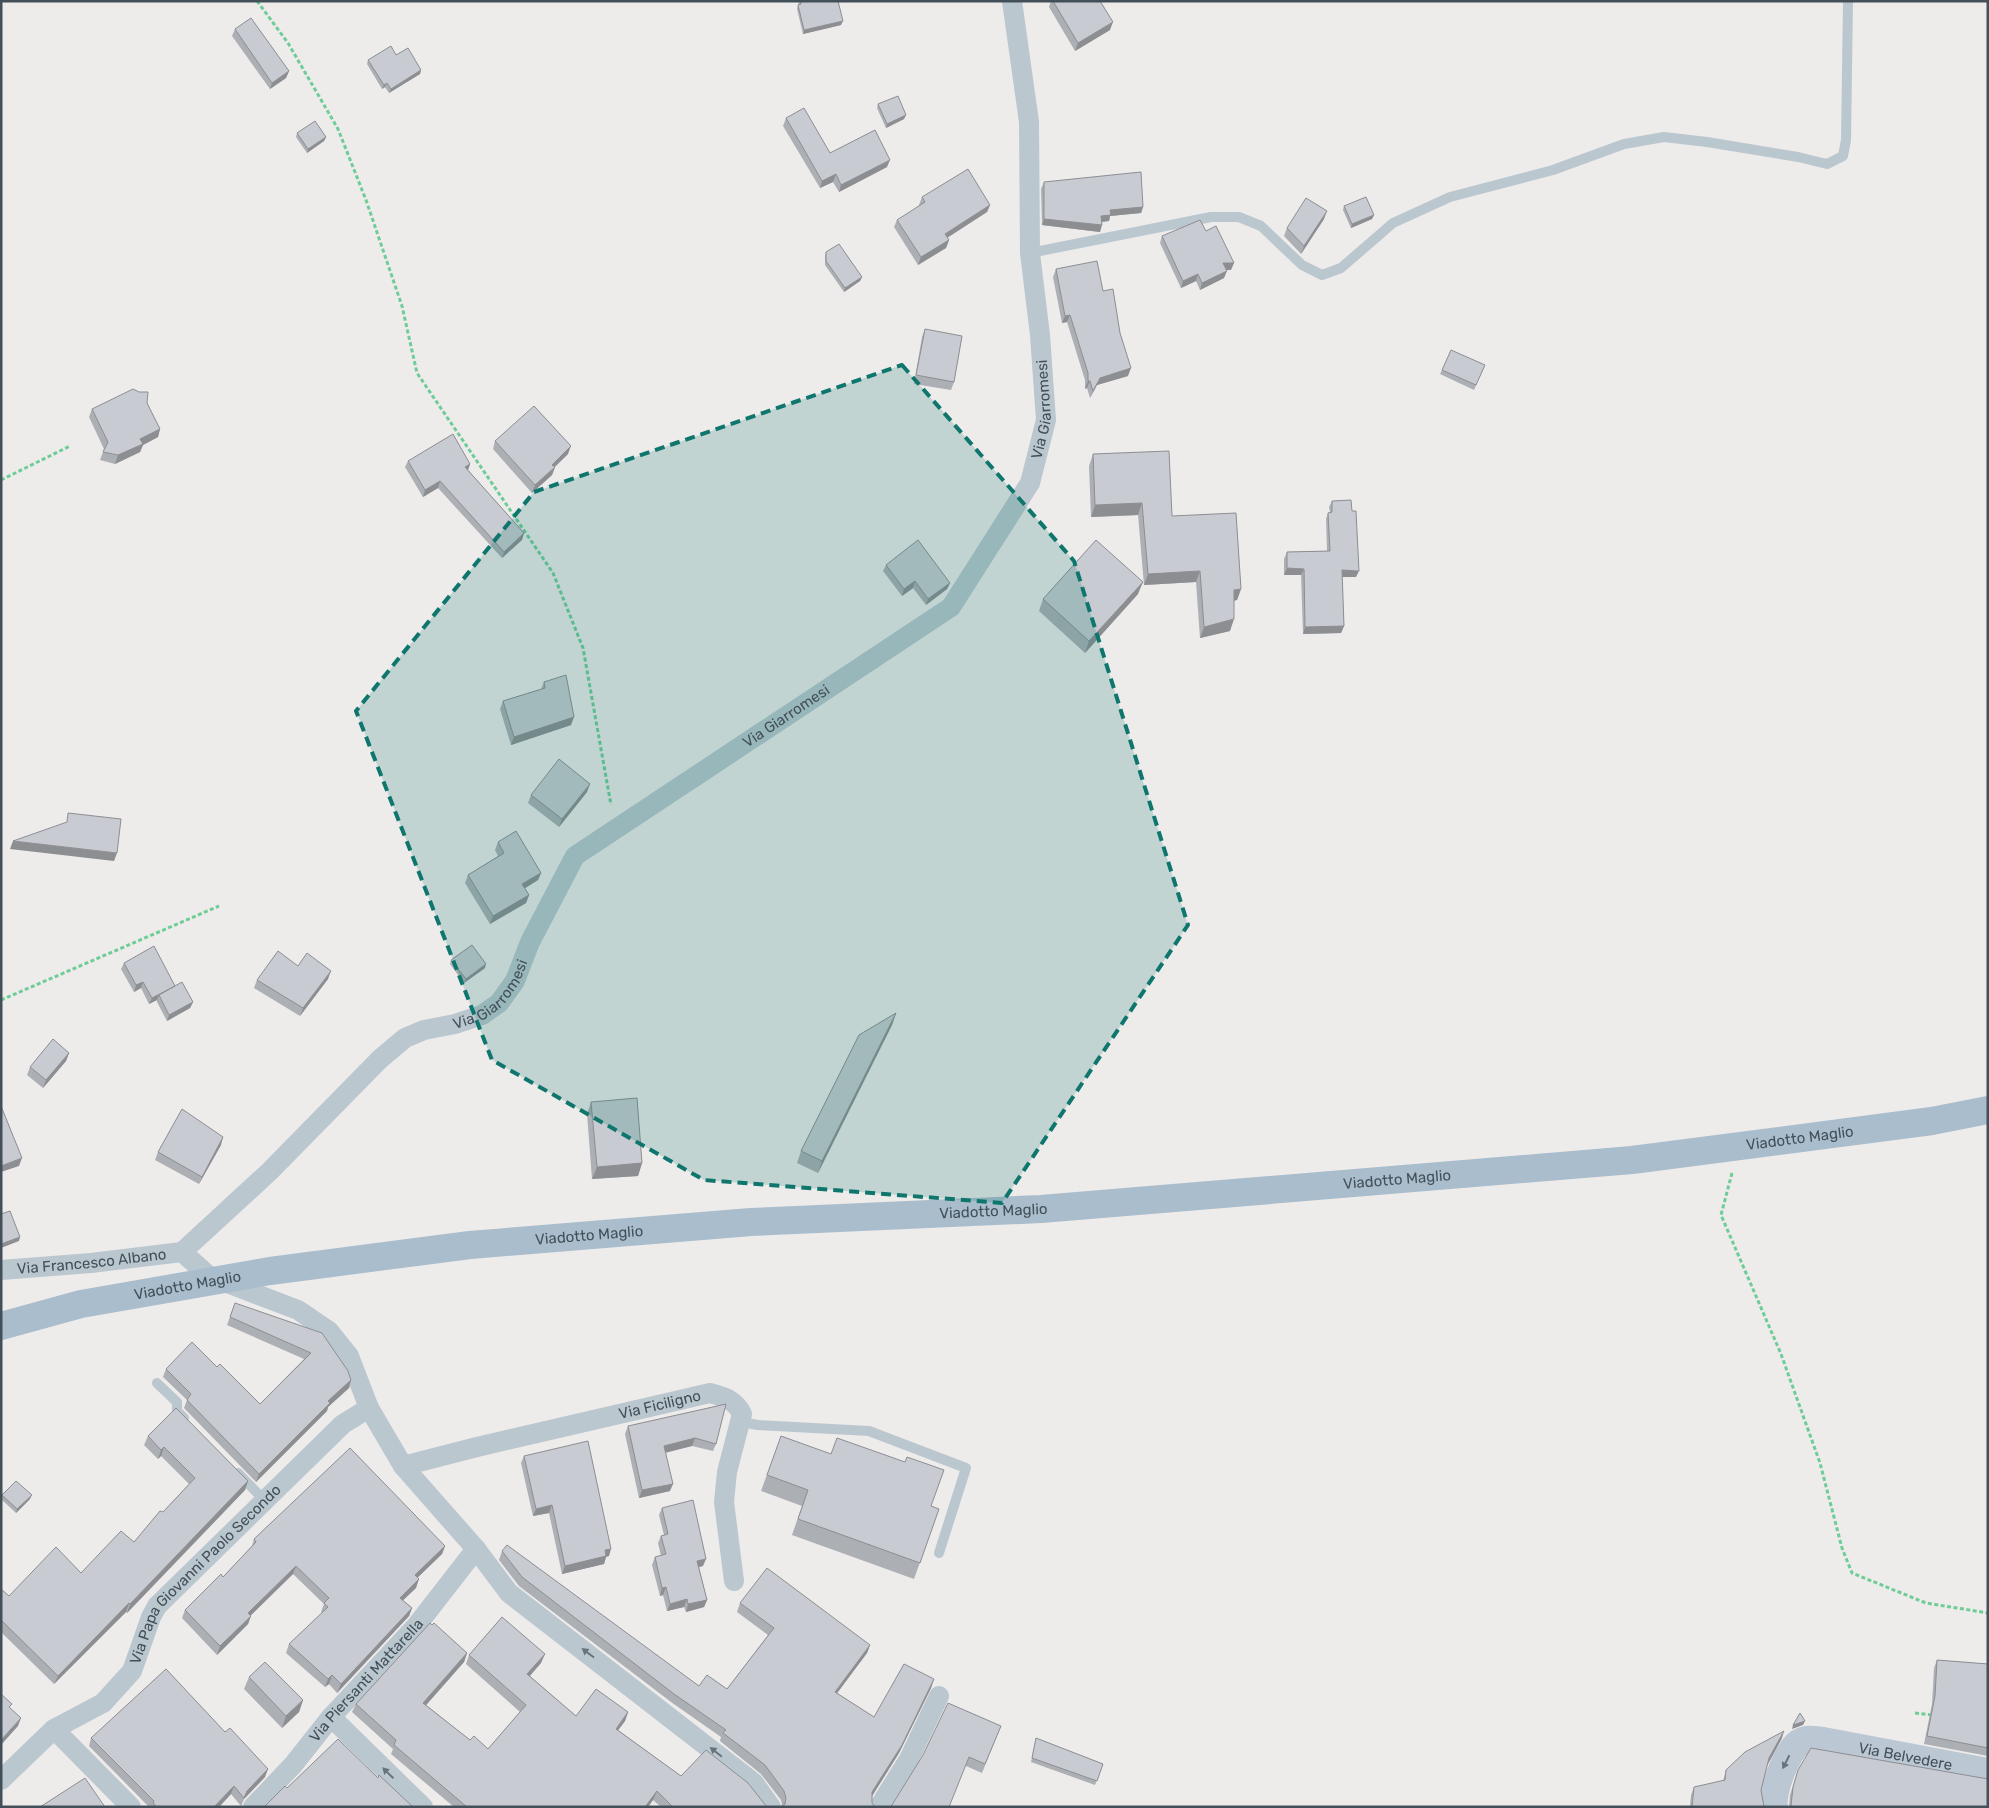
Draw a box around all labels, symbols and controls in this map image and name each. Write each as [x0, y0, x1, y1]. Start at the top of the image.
street label: Via Giarromesi [1027, 359, 1055, 461]
street label: Via Giarromesi [739, 681, 833, 751]
street label: Via Giarromesi [451, 957, 531, 1033]
street label: Viadotto Maglio [1745, 1122, 1855, 1154]
street label: Viadotto Maglio [1342, 1166, 1452, 1193]
street label: Viadotto Maglio [939, 1199, 1048, 1223]
street label: Viadotto Maglio [534, 1222, 644, 1249]
street label: Via Francesco Albano [16, 1245, 167, 1278]
street label: Viadotto Maglio [133, 1267, 242, 1304]
street label: Via Ficiligno [617, 1386, 703, 1423]
street label: Via Papa Giovanni Paolo Secondo [126, 1481, 285, 1667]
street label: Via Piersanti Mattarella [306, 1615, 427, 1746]
one-way arrow [582, 1647, 595, 1658]
street label: Via Belvedere [1857, 1739, 1954, 1774]
one-way arrow [710, 1746, 723, 1757]
one-way arrow [1782, 1755, 1790, 1769]
one-way arrow [383, 1767, 395, 1779]

